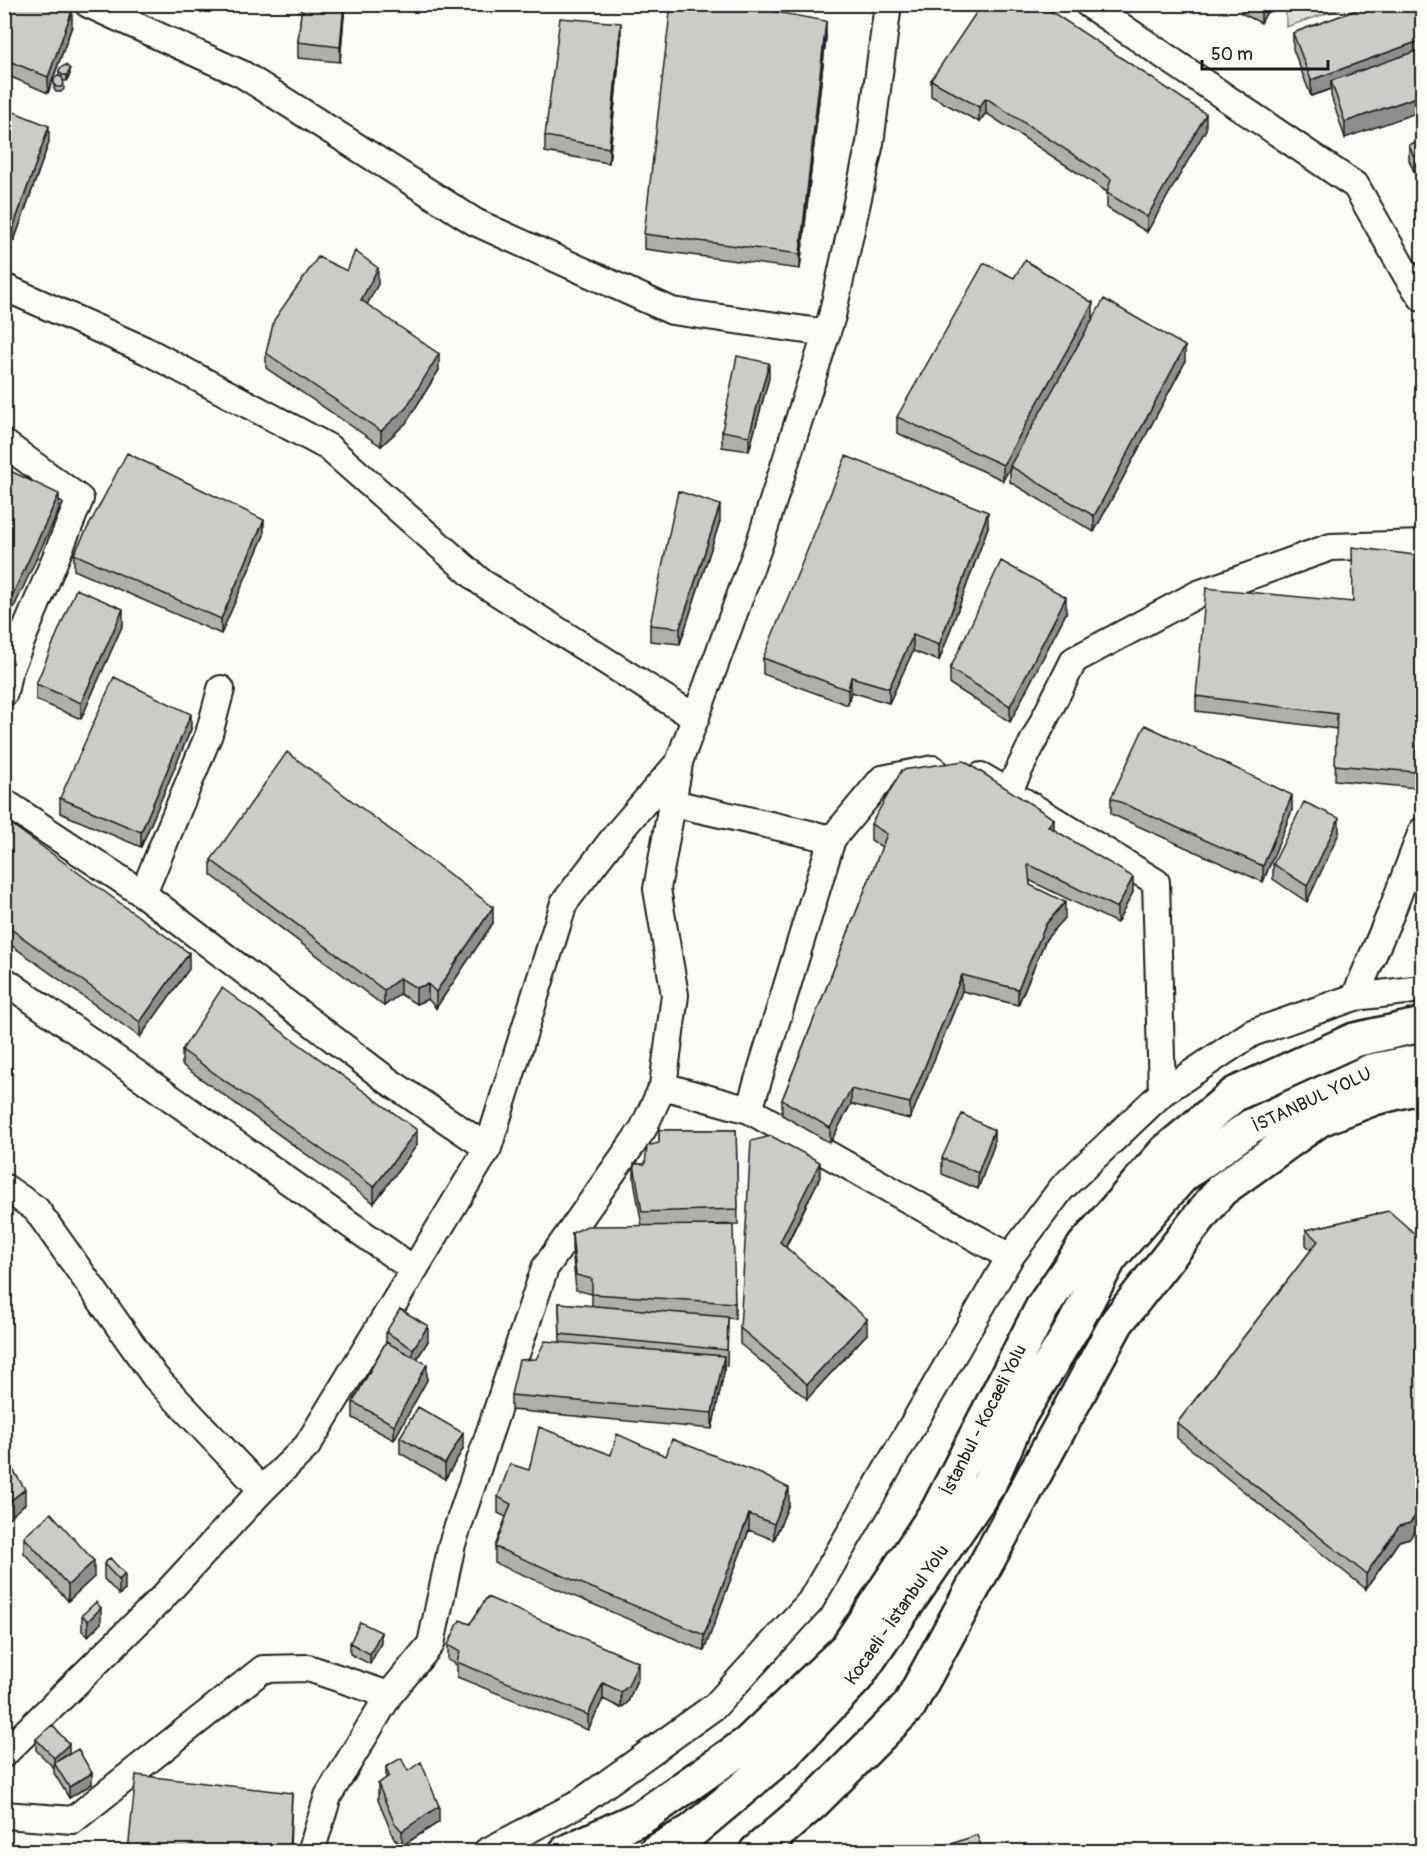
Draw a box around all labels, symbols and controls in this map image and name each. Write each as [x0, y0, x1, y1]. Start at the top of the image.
scale bar [1202, 33, 1328, 71]
text: 50 m [1211, 43, 1253, 66]
street label: İSTANBUL YOLU [1249, 1062, 1375, 1138]
street label: İstanbul - Kocaeli Yolu [936, 1341, 1032, 1499]
street label: Kocaeli - İstanbul Yolu [840, 1540, 954, 1690]

